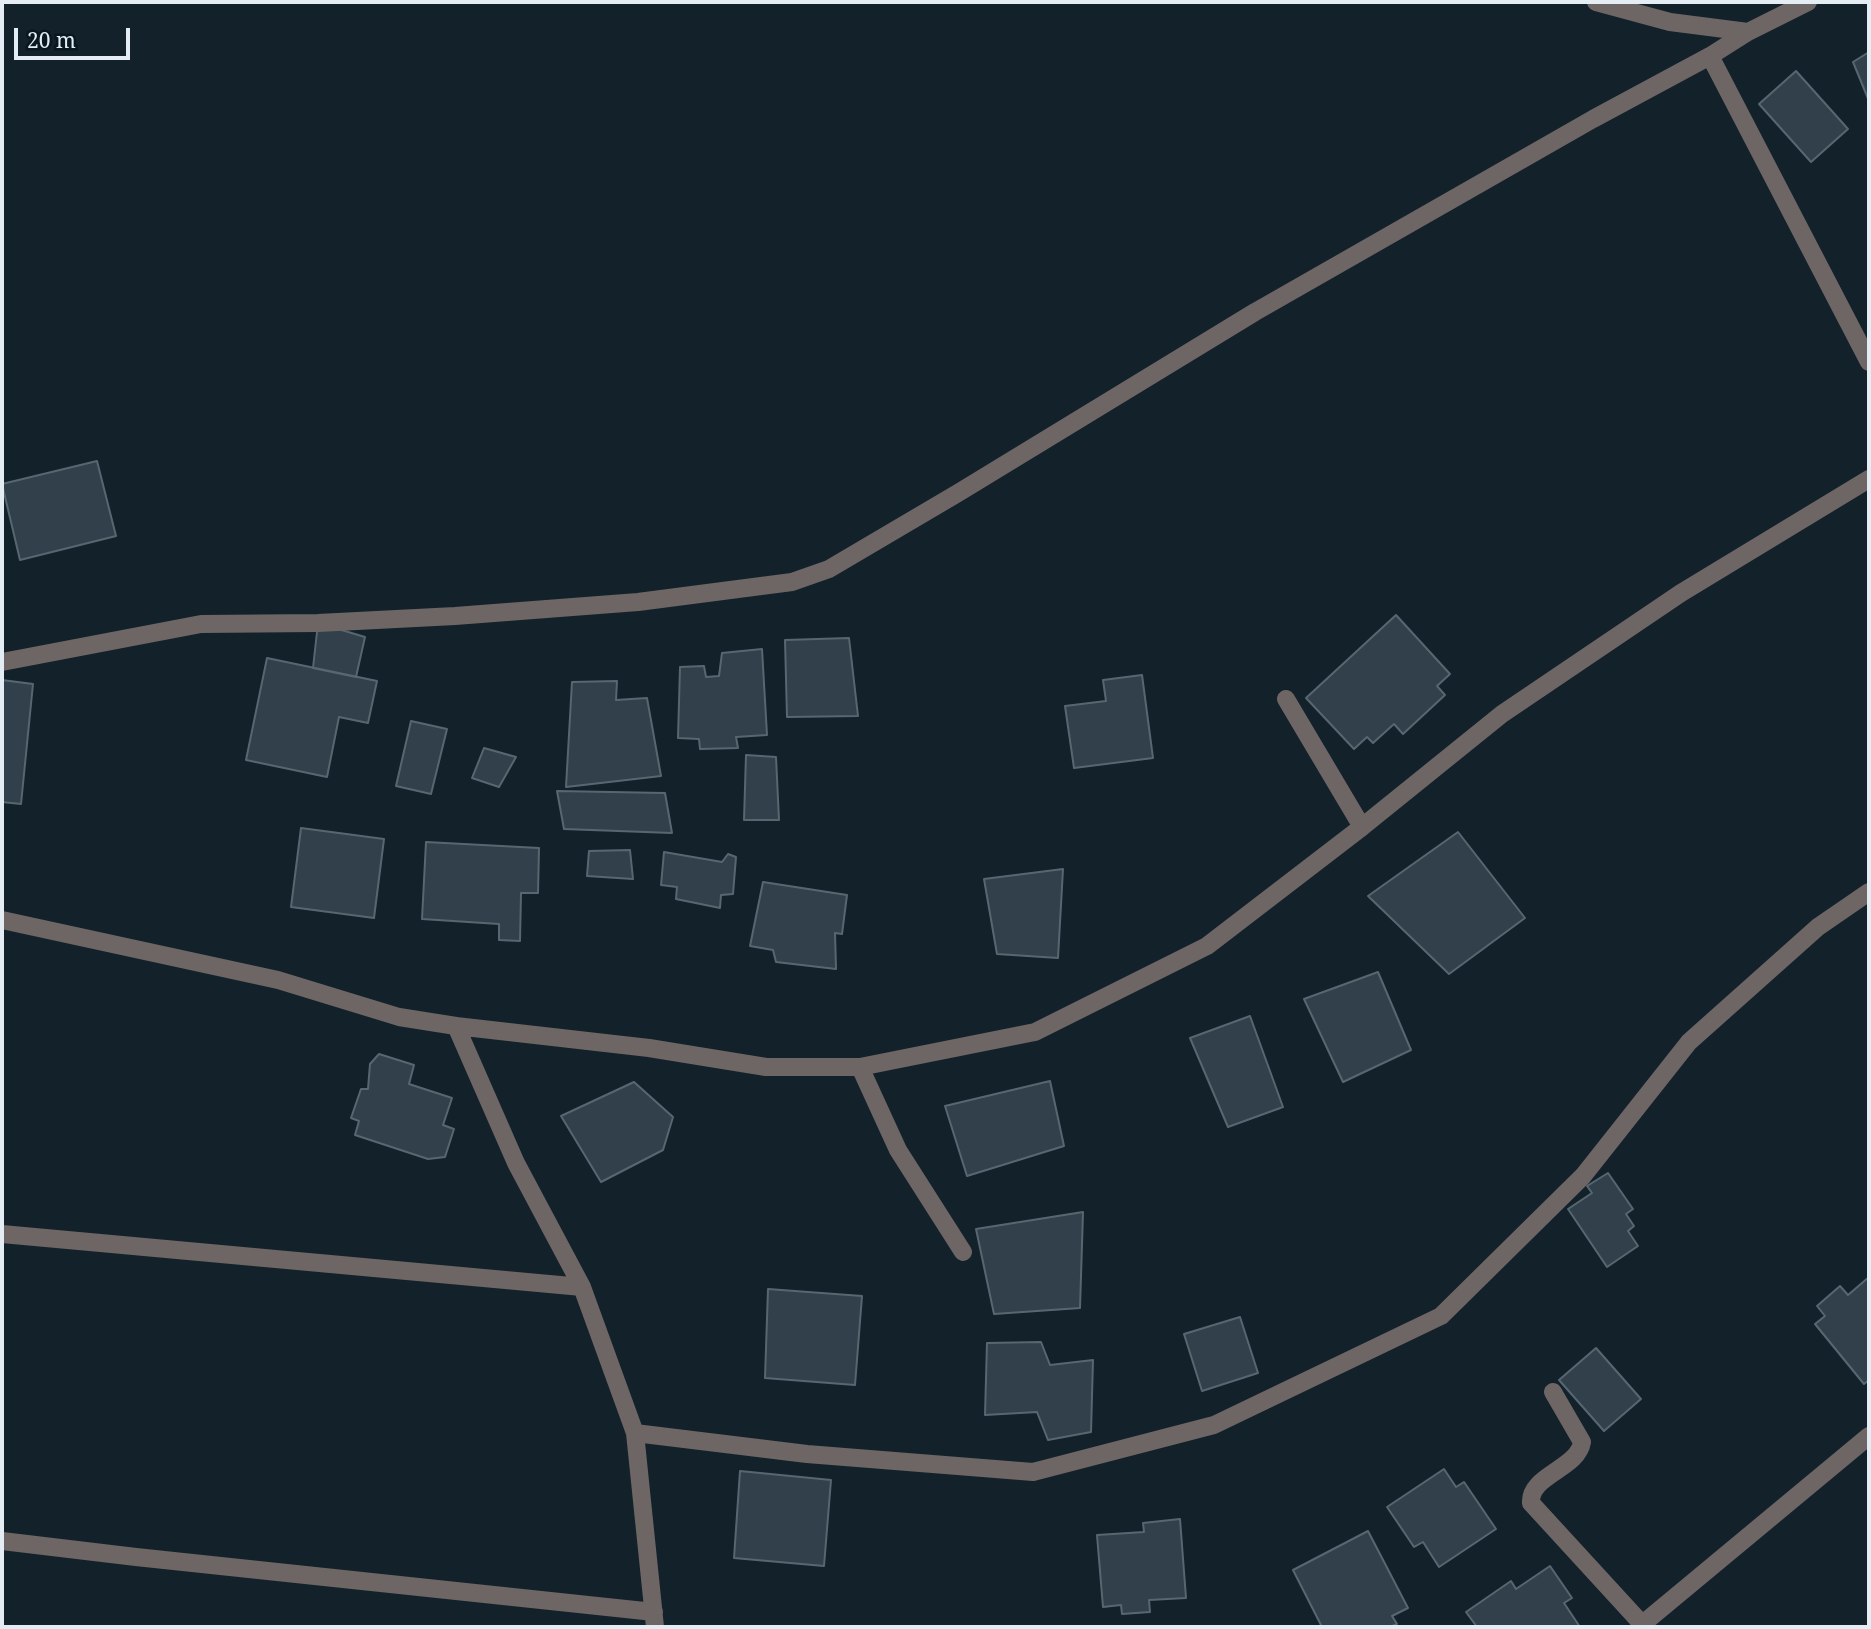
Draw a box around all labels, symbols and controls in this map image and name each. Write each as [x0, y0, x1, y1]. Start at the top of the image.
scale bar [18, 14, 133, 58]
text: 20 m [27, 26, 76, 54]

